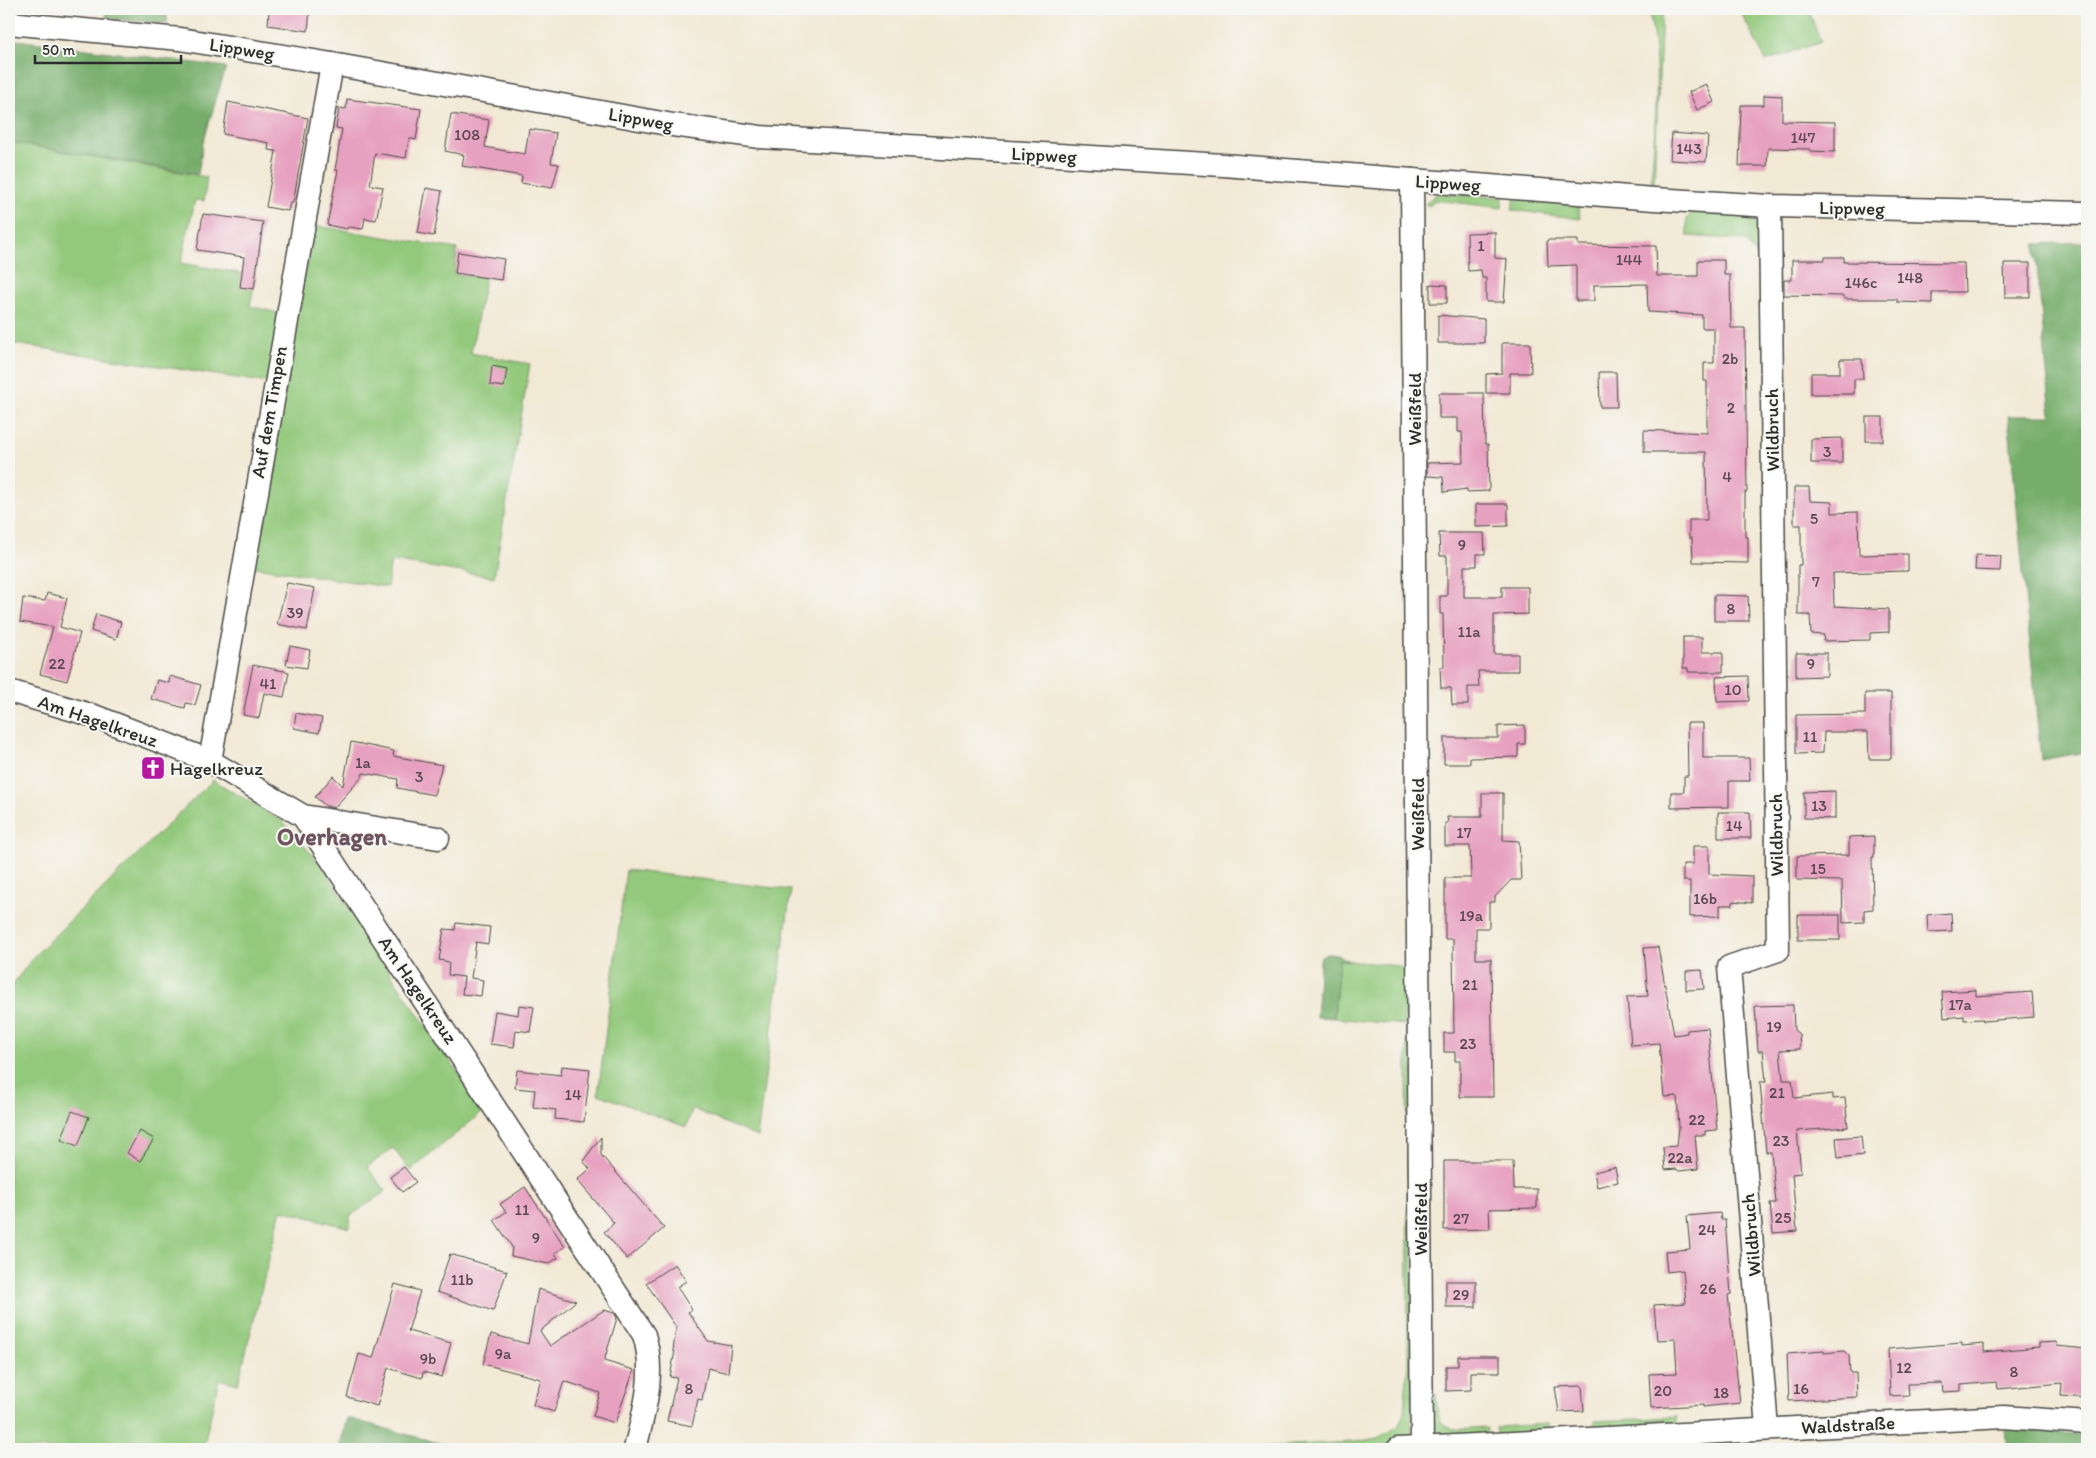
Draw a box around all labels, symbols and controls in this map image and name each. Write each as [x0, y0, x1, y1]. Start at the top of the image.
scale bar [35, 32, 181, 64]
street label: Lippweg [208, 33, 276, 66]
text: 50 m [42, 41, 75, 59]
street label: Lippweg [607, 102, 676, 136]
house number: 108 [454, 125, 480, 144]
house number: 147 [1791, 128, 1816, 147]
house number: 143 [1676, 139, 1702, 158]
street label: Lippweg [1011, 142, 1078, 168]
street label: Lippweg [1414, 169, 1482, 197]
street label: Lippweg [1819, 196, 1885, 220]
house number: 1 [1477, 236, 1485, 255]
house number: 144 [1616, 250, 1643, 269]
house number: 148 [1897, 268, 1923, 287]
house number: 146c [1844, 273, 1878, 292]
street label: Auf dem Timpen [246, 344, 292, 480]
house number: 2b [1722, 349, 1738, 368]
street label: Weißfeld [1403, 372, 1426, 446]
street label: Wildbruch [1760, 388, 1784, 472]
house number: 2 [1727, 398, 1736, 417]
house number: 3 [1823, 442, 1832, 461]
house number: 4 [1722, 467, 1732, 486]
house number: 5 [1810, 509, 1818, 528]
house number: 9 [1458, 535, 1466, 554]
house number: 7 [1812, 572, 1820, 591]
house number: 8 [1727, 599, 1736, 618]
house number: 39 [286, 603, 304, 622]
house number: 11a [1457, 622, 1481, 641]
house number: 22 [49, 654, 66, 673]
house number: 9 [1807, 654, 1815, 673]
house number: 41 [259, 674, 277, 693]
house number: 10 [1724, 680, 1742, 699]
street label: Am Hagelkreuz [35, 690, 161, 752]
house number: 11 [1803, 727, 1818, 746]
house number: 1a [355, 753, 372, 772]
church icon: Hagelkreuz [140, 755, 166, 781]
place label: Hagelkreuz [170, 757, 263, 780]
house number: 3 [415, 767, 424, 786]
street label: Weißfeld [1406, 777, 1429, 851]
street label: Wildbruch [1764, 793, 1788, 877]
house number: 13 [1811, 796, 1827, 815]
house number: 14 [1725, 816, 1743, 835]
district label: Overhagen [277, 822, 387, 852]
house number: 17 [1456, 823, 1472, 842]
house number: 15 [1810, 859, 1826, 878]
house number: 16b [1693, 889, 1717, 908]
house number: 19a [1459, 906, 1484, 925]
street label: Am Hagelkreuz [374, 932, 463, 1048]
house number: 21 [1462, 975, 1478, 994]
house number: 17a [1948, 995, 1973, 1014]
house number: 19 [1766, 1017, 1782, 1036]
house number: 23 [1459, 1034, 1477, 1053]
house number: 21 [1769, 1083, 1785, 1102]
house number: 14 [564, 1085, 582, 1104]
house number: 22 [1689, 1110, 1706, 1129]
house number: 23 [1772, 1131, 1790, 1150]
house number: 22a [1667, 1148, 1693, 1167]
street label: Weißfeld [1409, 1182, 1432, 1256]
street label: Wildbruch [1736, 1193, 1766, 1277]
house number: 11 [515, 1200, 530, 1219]
house number: 25 [1775, 1208, 1791, 1227]
house number: 27 [1453, 1209, 1469, 1228]
house number: 24 [1698, 1220, 1716, 1239]
house number: 9 [532, 1228, 540, 1247]
house number: 11b [450, 1270, 474, 1289]
house number: 26 [1700, 1279, 1716, 1298]
house number: 29 [1453, 1285, 1469, 1304]
house number: 9a [495, 1344, 512, 1363]
house number: 9b [420, 1349, 436, 1368]
house number: 12 [1896, 1358, 1913, 1377]
house number: 8 [2010, 1362, 2019, 1381]
house number: 8 [685, 1379, 694, 1398]
house number: 16 [1793, 1379, 1809, 1398]
house number: 20 [1654, 1381, 1672, 1400]
house number: 18 [1713, 1383, 1729, 1402]
street label: Waldstraße [1800, 1411, 1896, 1439]

